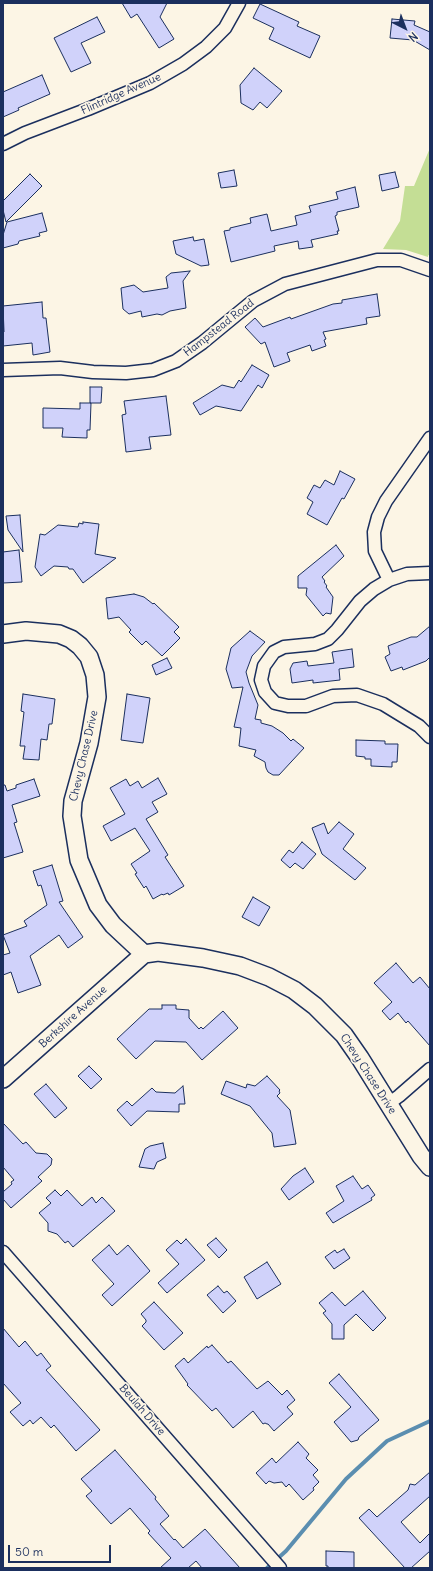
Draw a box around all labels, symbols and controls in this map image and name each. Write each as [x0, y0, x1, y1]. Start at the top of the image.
north arrow [385, 8, 425, 48]
text: N [406, 29, 421, 45]
street label: Flintridge Avenue [79, 70, 163, 118]
street label: Hampstead Road [181, 296, 257, 360]
street label: Chevy Chase Drive [67, 709, 101, 803]
street label: Berkshire Avenue [36, 983, 110, 1051]
street label: Chevy Chase Drive [337, 1031, 399, 1117]
street label: Beulah Drive [116, 1382, 168, 1438]
scale bar [10, 1537, 113, 1563]
text: 50 m [15, 1544, 43, 1559]

